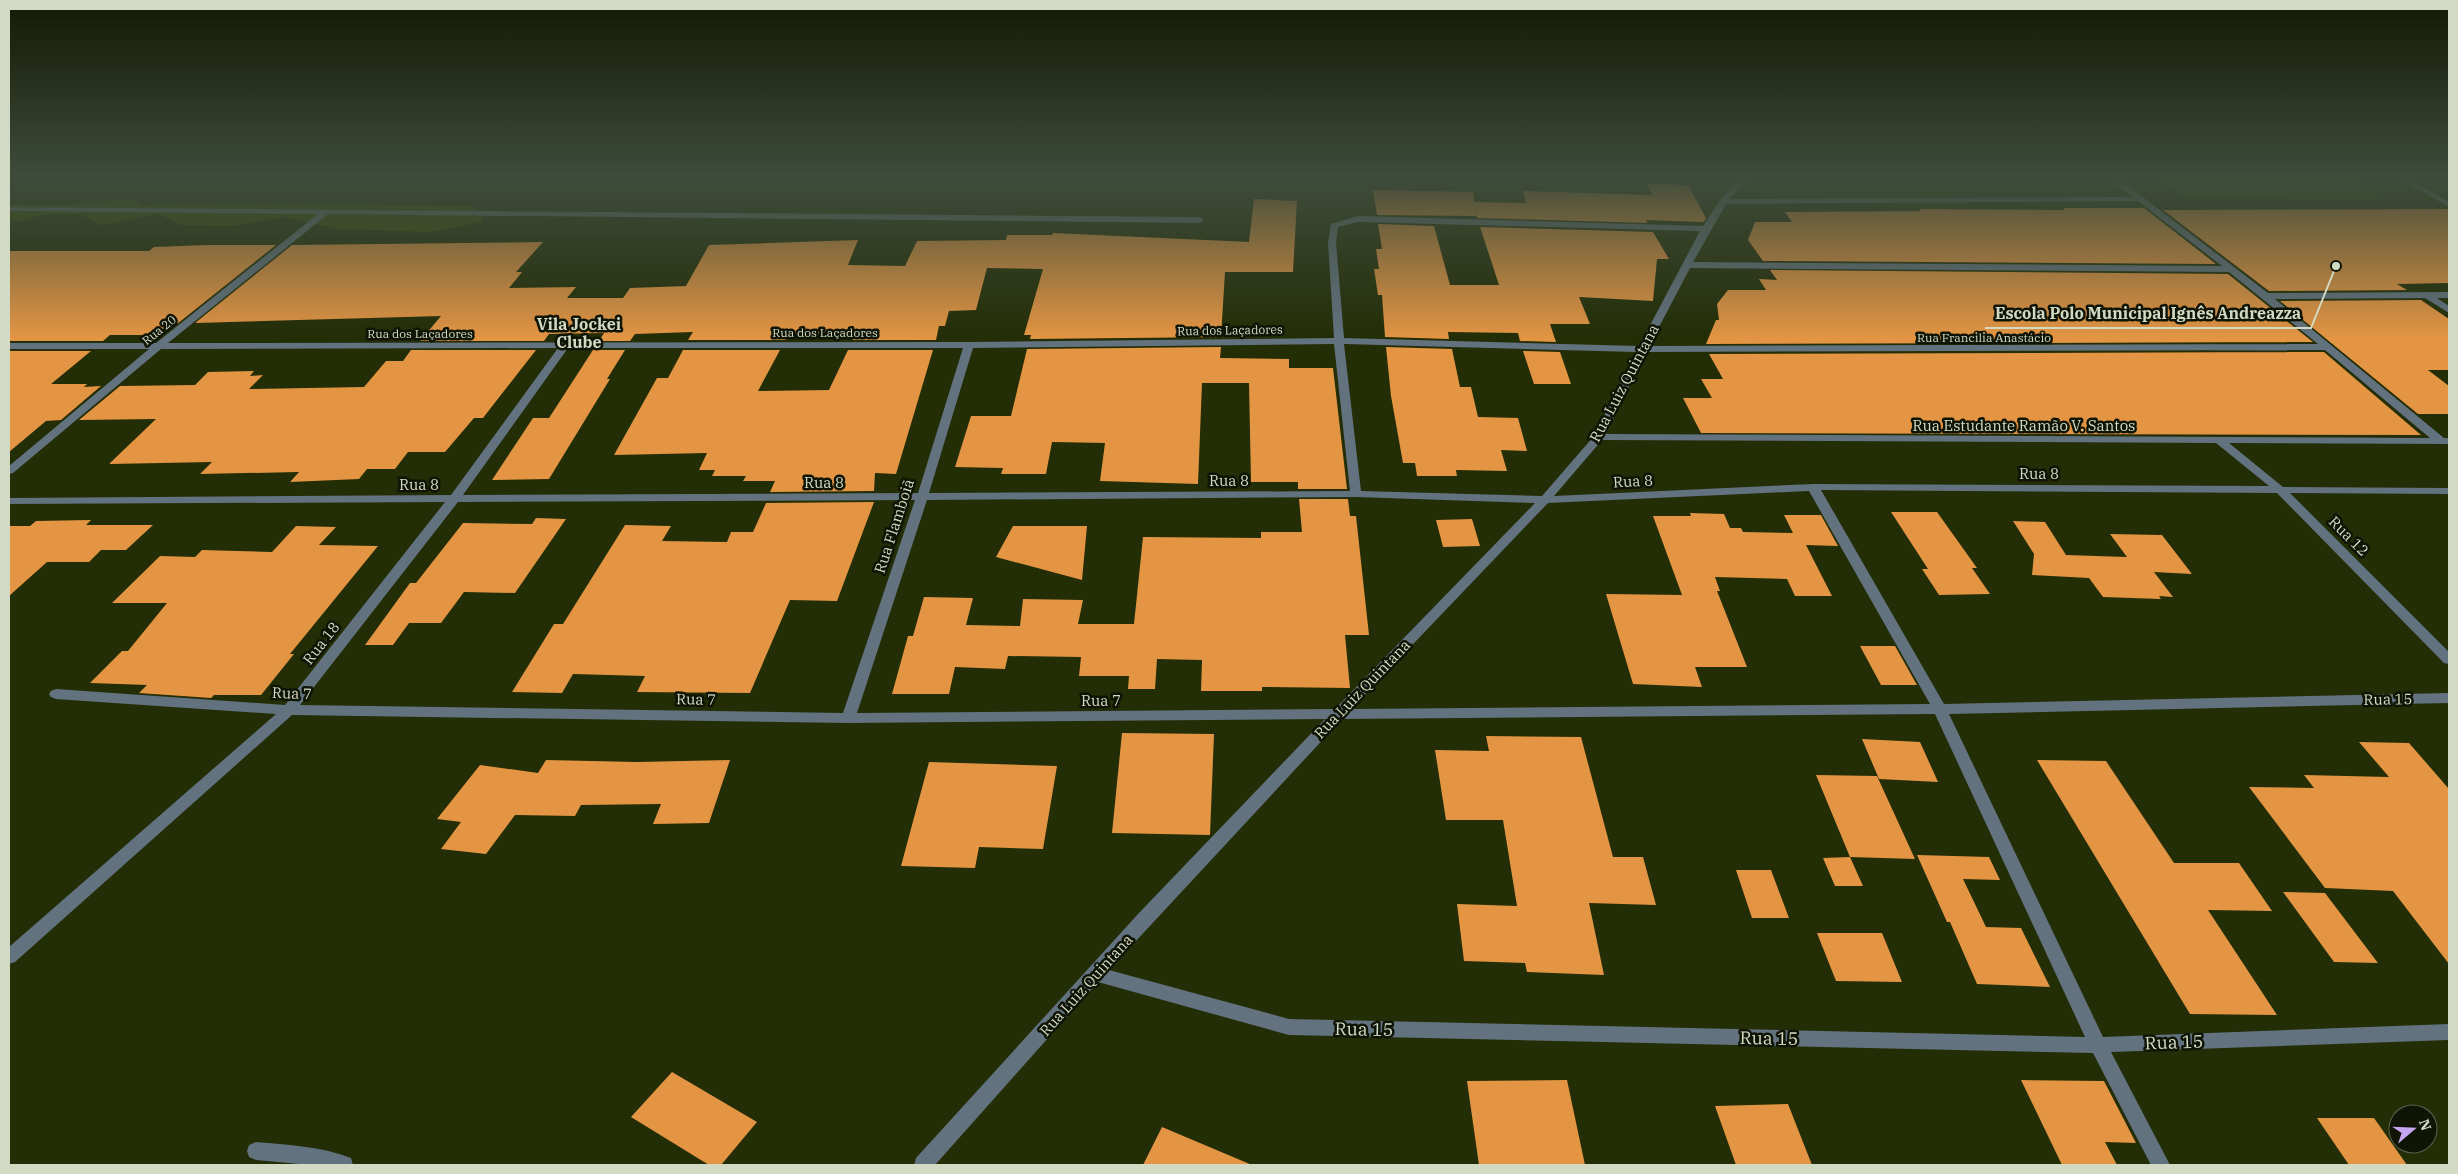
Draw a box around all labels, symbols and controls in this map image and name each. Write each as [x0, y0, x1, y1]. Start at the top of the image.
callout: Escola Polo Municipal Ignês Andreazza [1985, 297, 2311, 328]
text: Escola Polo Municipal Ignês Andreazza [1995, 303, 2301, 323]
street label: Rua 20 [139, 312, 179, 348]
district label: Vila Jockei Clube [537, 314, 621, 352]
street label: Rua Luiz Quintana [1585, 321, 1663, 445]
street label: Rua dos Laçadores [1177, 322, 1283, 338]
street label: Rua dos Laçadores [772, 325, 878, 340]
street label: Rua dos Laçadores [367, 326, 473, 341]
street label: Rua Francilia Anastácio [1917, 330, 2051, 345]
street label: Rua Estudante Ramão V. Santos [1913, 416, 2135, 435]
street label: Rua 8 [2019, 464, 2059, 483]
street label: Rua 8 [1613, 470, 1653, 492]
street label: Rua 8 [1209, 471, 1249, 490]
street label: Rua 8 [804, 473, 844, 492]
street label: Rua 8 [399, 475, 439, 494]
street label: Rua Flamboiã [870, 477, 918, 575]
street label: Rua 12 [2325, 512, 2373, 560]
street label: Rua 18 [298, 618, 344, 668]
street label: Rua Luiz Quintana [1310, 635, 1414, 743]
street label: Rua 7 [272, 683, 312, 703]
street label: Rua 7 [676, 689, 716, 709]
street label: Rua 15 [2363, 689, 2413, 709]
street label: Rua 7 [1081, 691, 1121, 710]
street label: Rua Luiz Quintana [1035, 930, 1137, 1040]
street label: Rua 15 [1334, 1017, 1394, 1041]
street label: Rua 15 [1739, 1026, 1799, 1050]
street label: Rua 15 [2144, 1029, 2204, 1055]
north arrow [2388, 1104, 2438, 1154]
text: N [2415, 1117, 2436, 1133]

